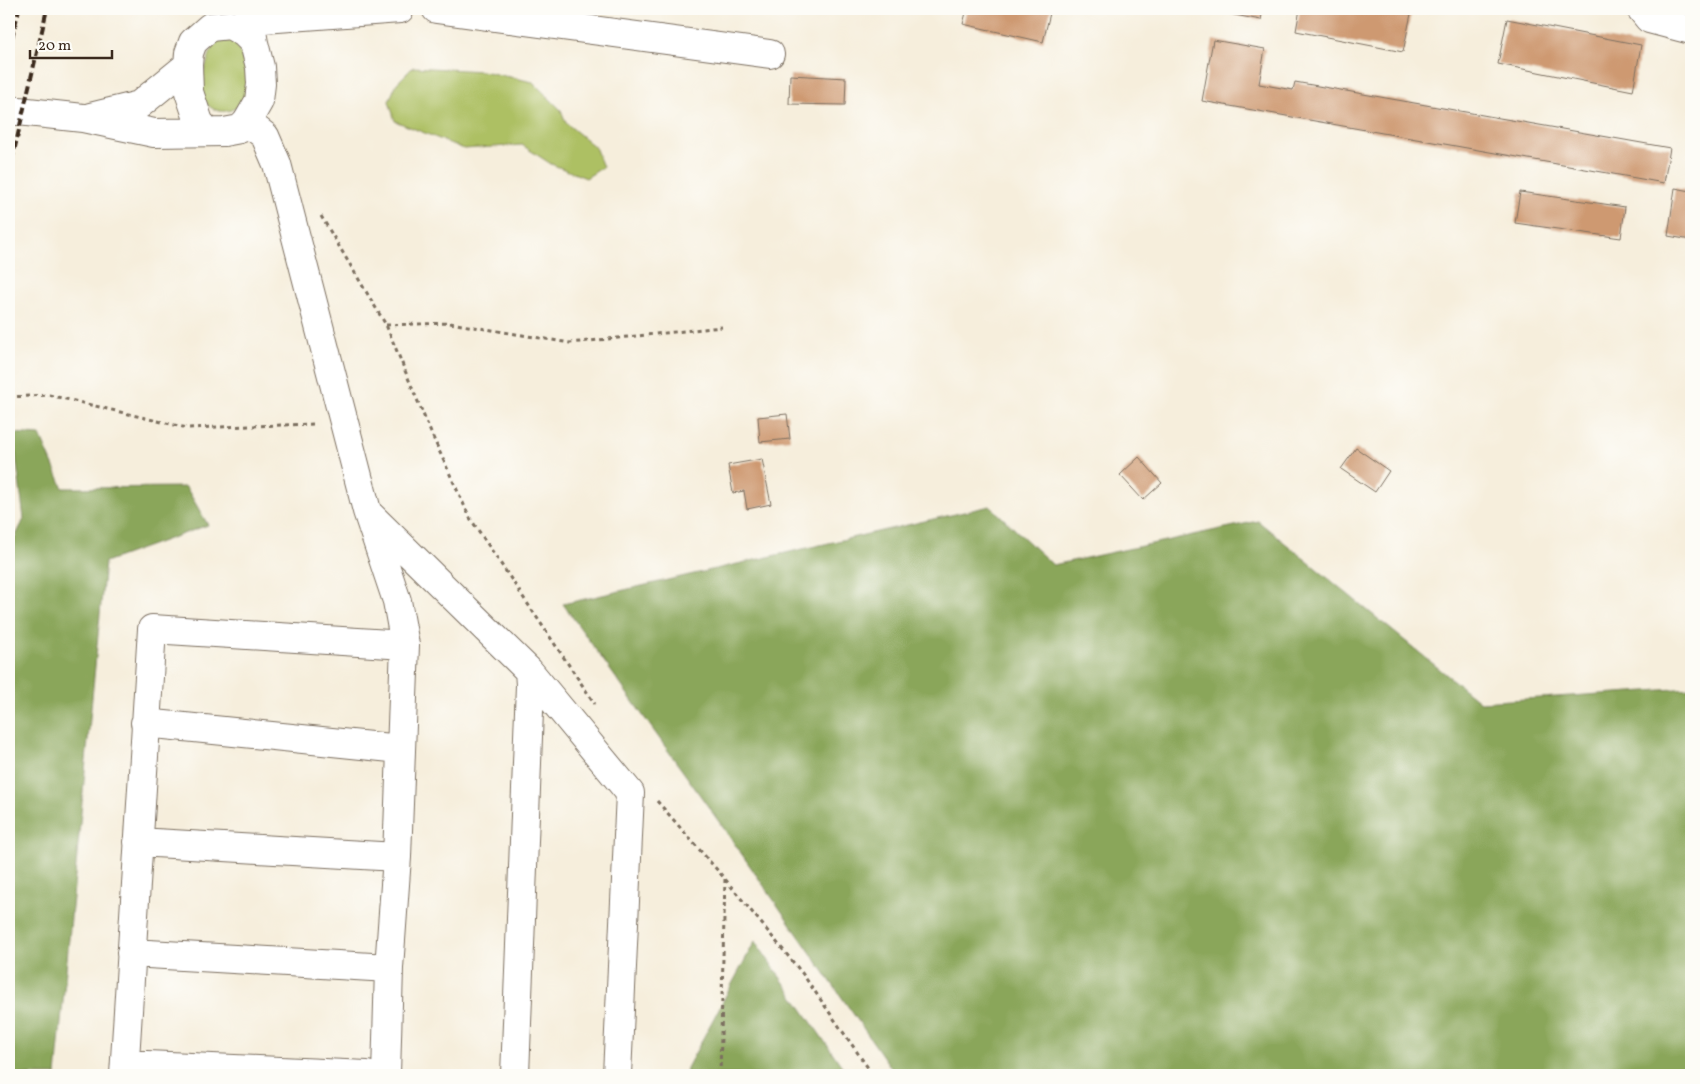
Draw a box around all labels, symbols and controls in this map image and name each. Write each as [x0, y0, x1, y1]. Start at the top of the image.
scale bar [30, 28, 112, 60]
text: 20 m [38, 36, 71, 57]

